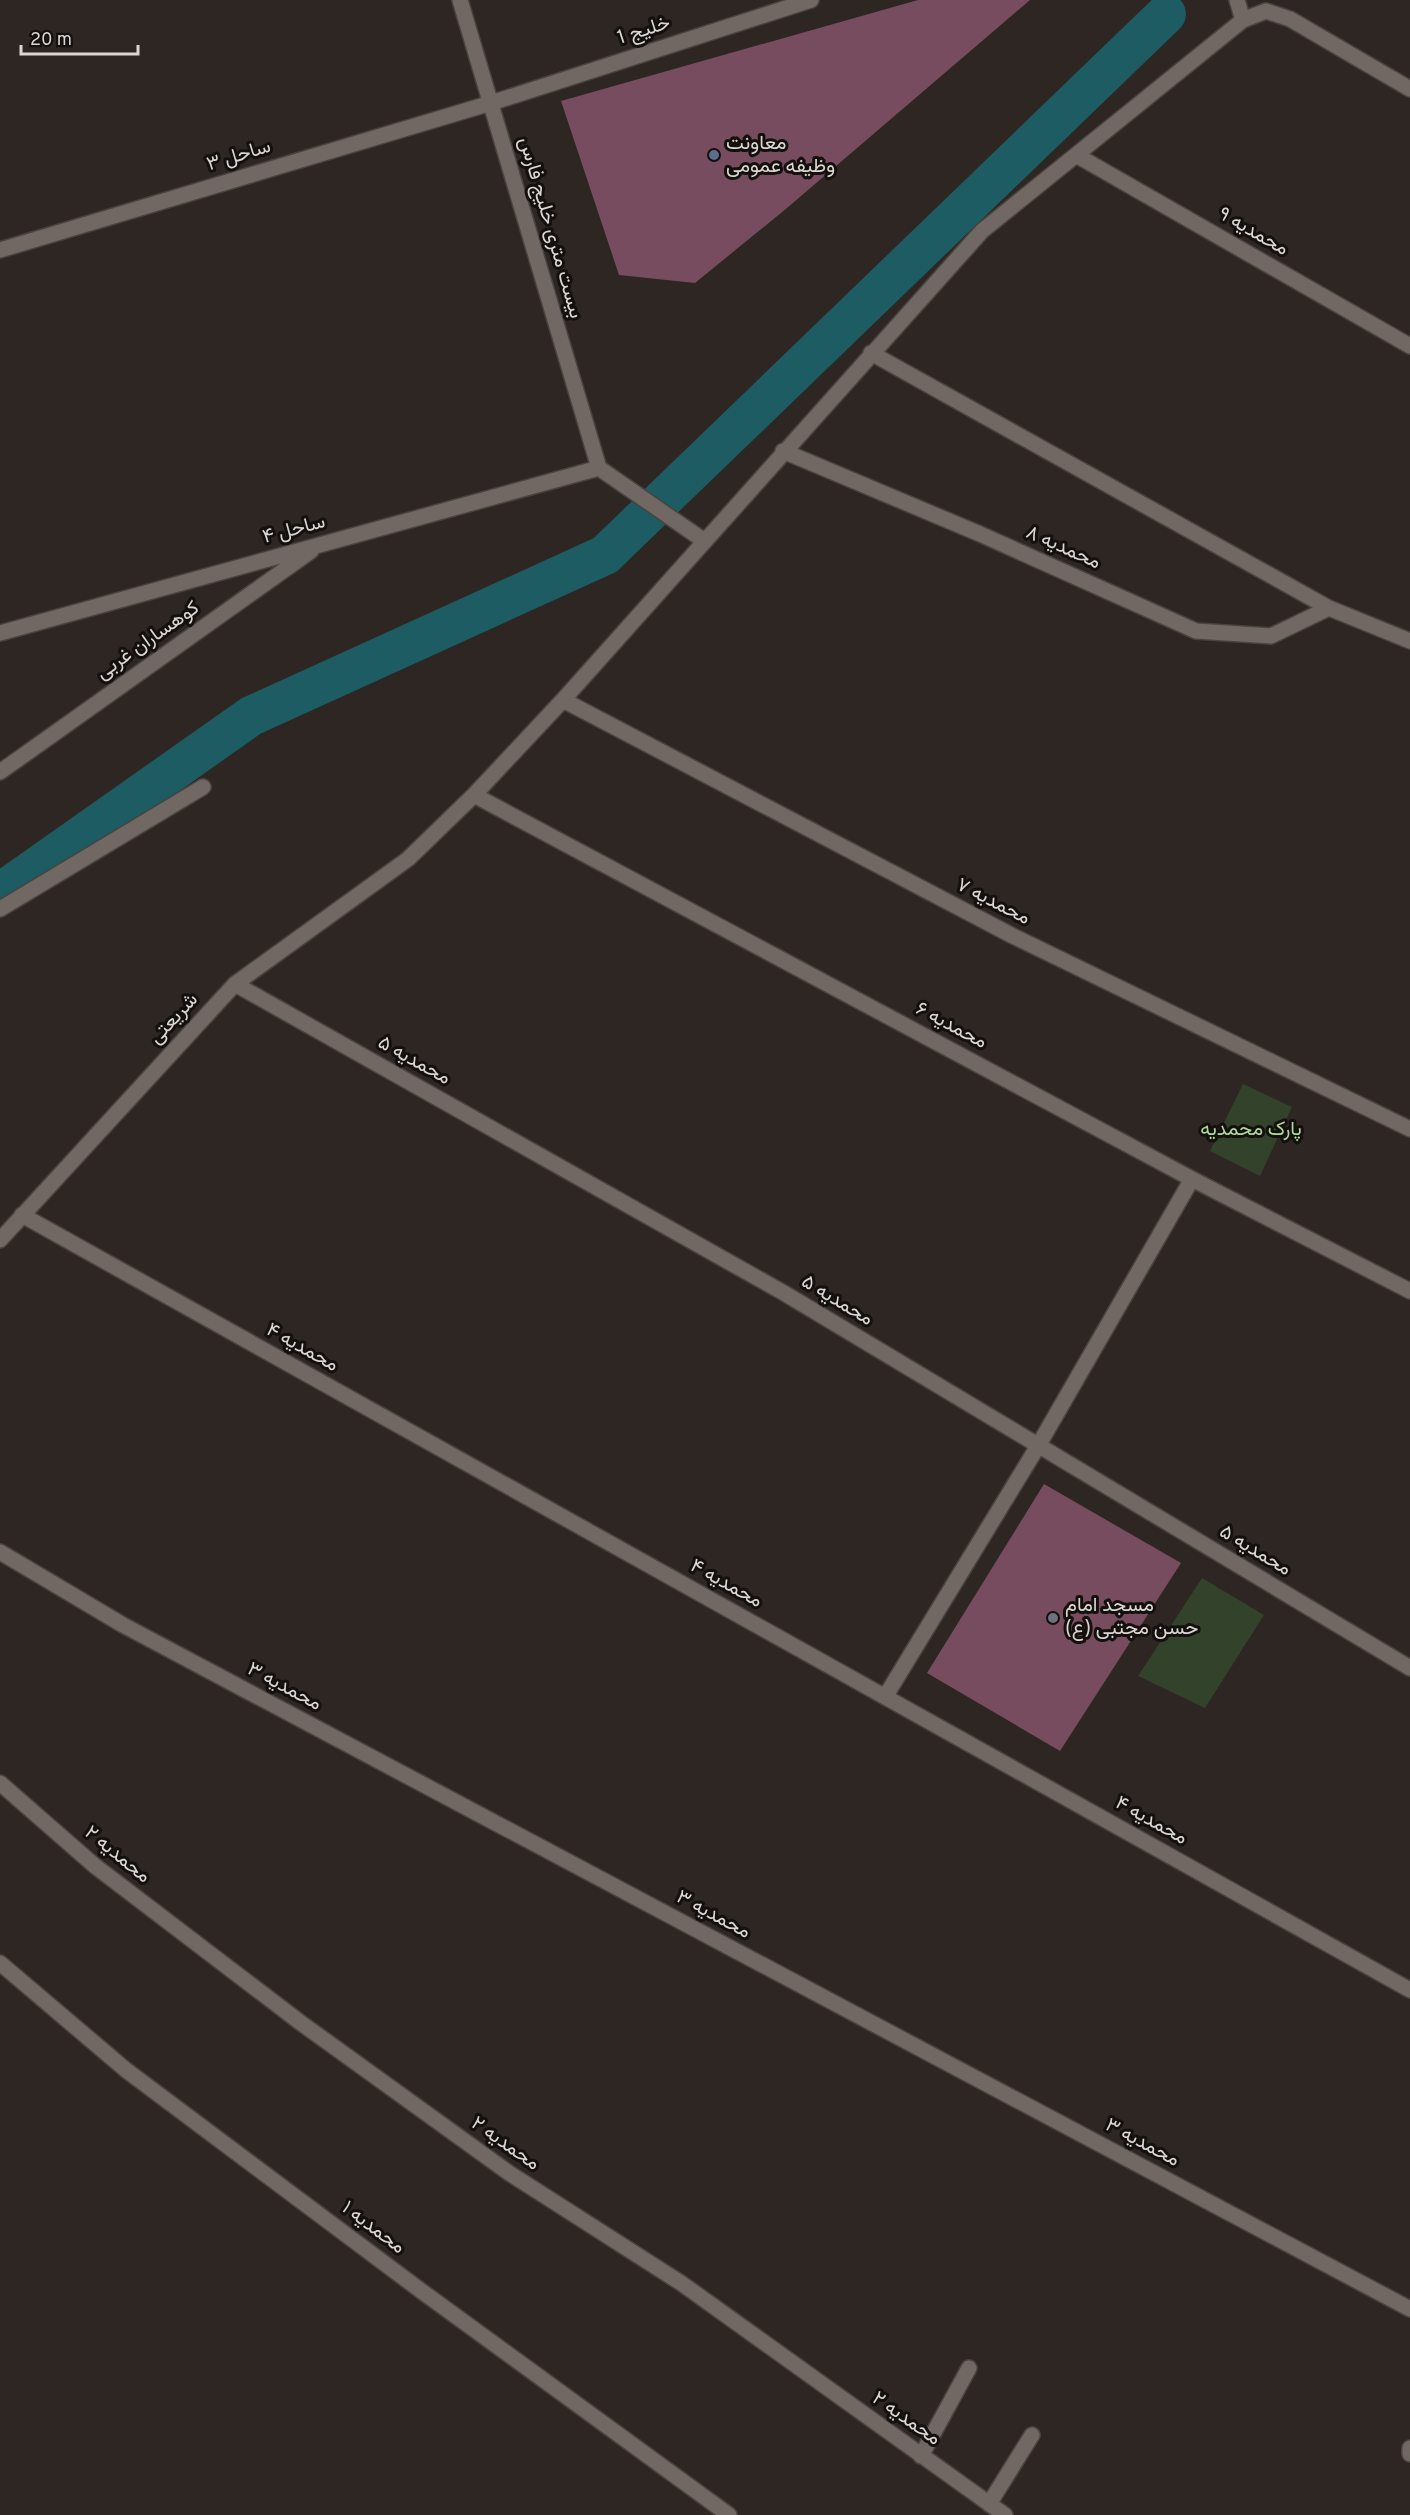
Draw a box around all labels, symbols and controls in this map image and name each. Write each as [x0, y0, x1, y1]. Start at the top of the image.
street label: خليج 1 [614, 10, 674, 52]
scale bar [21, 18, 138, 56]
text: 20 m [30, 29, 72, 52]
place label: معاونت وظیفه عمومی [726, 131, 835, 180]
street label: ساحل ۳ [204, 134, 274, 178]
street label: بیست متری خلیج فارس [512, 134, 588, 322]
marker: معاونت وظیفه عمومی [707, 148, 721, 162]
street label: محمدیه ۹ [1213, 201, 1293, 263]
street label: ساحل ۴ [260, 509, 328, 551]
street label: محمدیه ۸ [1021, 520, 1105, 576]
street label: کوهساران غربی [91, 596, 205, 686]
street label: محمدیه ۷ [952, 872, 1034, 932]
street label: شریعتی [144, 988, 204, 1050]
street label: محمدیه ۶ [911, 996, 991, 1056]
street label: محمدیه ۵ [373, 1030, 455, 1092]
park label: پارک محمدیه [1200, 1117, 1302, 1143]
street label: محمدیه ۵ [796, 1269, 878, 1333]
street label: محمدیه ۴ [261, 1317, 343, 1379]
street label: محمدیه ۵ [1214, 1519, 1296, 1583]
street label: محمدیه ۴ [685, 1553, 767, 1615]
place label: مسجد امام حسن مجتبی (ع) [1065, 1593, 1198, 1642]
marker: مسجد امام حسن مجتبی (ع) [1046, 1611, 1060, 1625]
street label: محمدیه ۳ [242, 1657, 326, 1717]
street label: محمدیه ۴ [1110, 1790, 1192, 1852]
street label: محمدیه ۲ [78, 1820, 156, 1890]
street label: محمدیه ۳ [671, 1885, 755, 1945]
street label: محمدیه ۲ [466, 2111, 544, 2177]
street label: محمدیه ۳ [1100, 2113, 1184, 2173]
street label: محمدیه ۱ [336, 2196, 410, 2260]
street label: محمدیه ۲ [867, 2386, 945, 2452]

